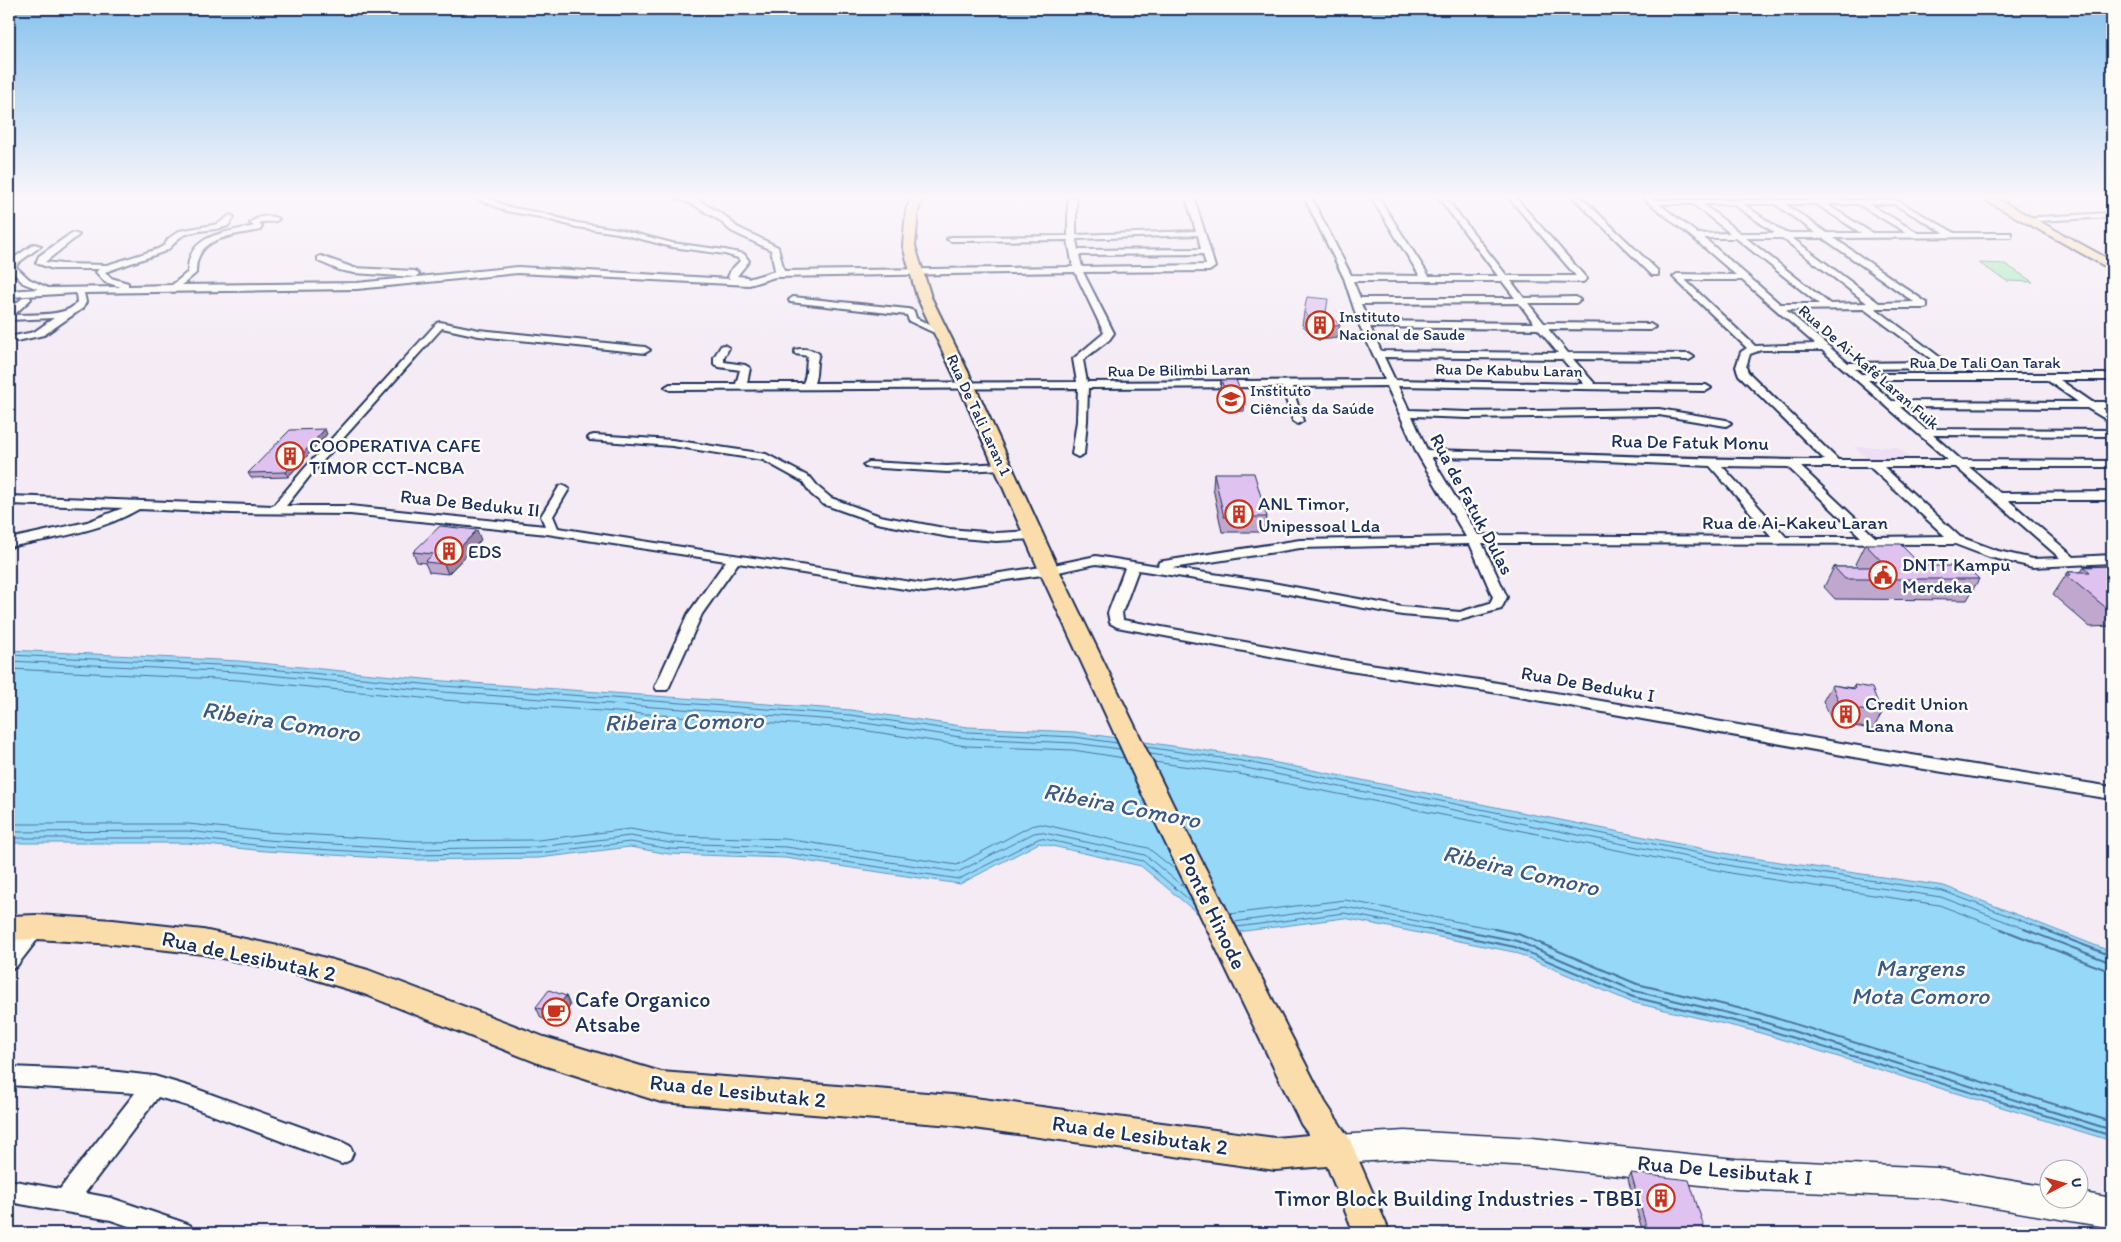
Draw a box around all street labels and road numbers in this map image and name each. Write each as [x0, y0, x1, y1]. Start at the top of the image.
street label: Rua De Ai-Kafé Laran Fuik [1795, 301, 1944, 434]
street label: Rua De Tali Laran 1 [943, 351, 1016, 479]
street label: Rua De Tali Oan Tarak [1909, 353, 2061, 372]
street label: Rua De Bilimbi Laran [1107, 359, 1251, 381]
street label: Rua De Kabubu Laran [1435, 359, 1583, 381]
street label: Rua De Fatuk Monu [1611, 429, 1770, 455]
street label: Rua de Fatuk Dulas [1425, 430, 1519, 578]
street label: Rua De Beduku II [399, 484, 541, 522]
street label: Rua de Ai-Kakeu Laran [1702, 511, 1888, 534]
street label: Rua De Beduku I [1519, 661, 1657, 707]
street label: Ponte Hinode [1173, 848, 1253, 974]
street label: Rua de Lesibutak 2 [160, 924, 339, 988]
street label: Rua de Lesibutak 2 [648, 1068, 828, 1114]
street label: Rua de Lesibutak 2 [1050, 1109, 1230, 1161]
street label: Rua De Lesibutak I [1636, 1149, 1814, 1191]

